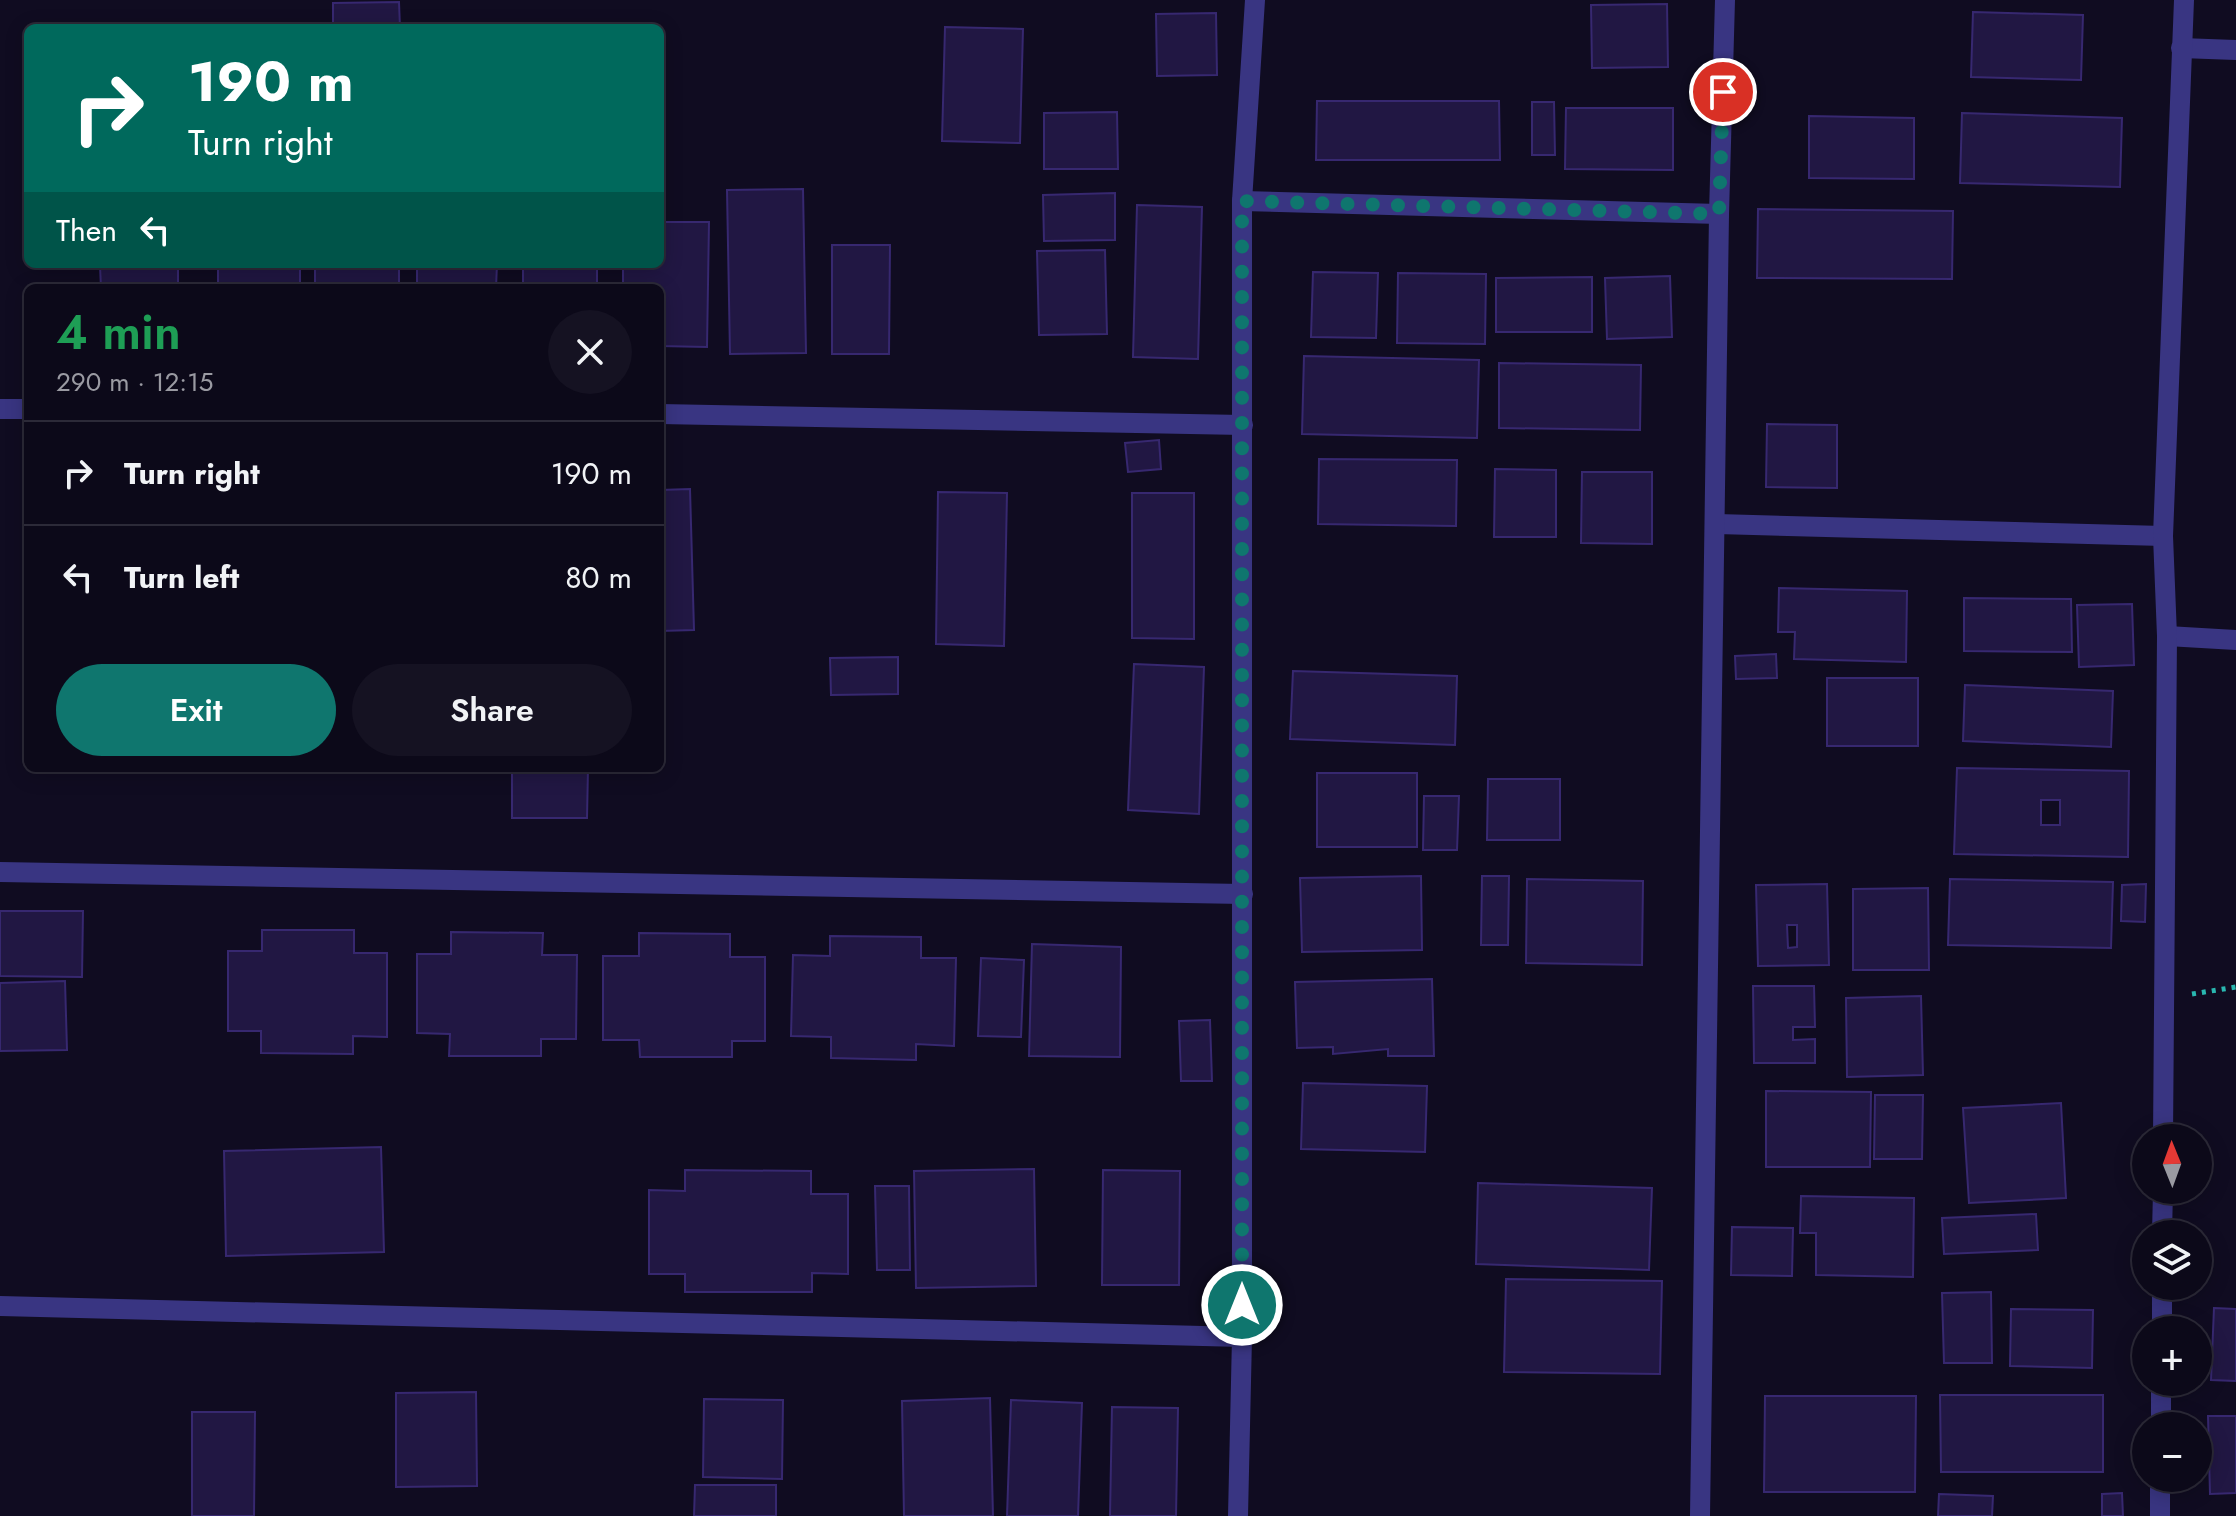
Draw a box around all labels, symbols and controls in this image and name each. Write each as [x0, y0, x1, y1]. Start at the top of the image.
text: 190 m [188, 41, 354, 122]
icon: right [56, 56, 160, 160]
pin [1689, 58, 1757, 126]
icon: arrive [1701, 70, 1745, 114]
text: Turn right [188, 116, 333, 168]
icon: left [133, 208, 177, 252]
text: Then [56, 209, 117, 252]
text: 4 min [56, 298, 181, 367]
button: close [548, 310, 632, 394]
text: 290 m · 12:15 [56, 363, 214, 401]
icon: right [56, 451, 100, 495]
text: Turn right [124, 452, 260, 495]
text: 190 m [551, 452, 632, 495]
icon: left [56, 555, 100, 599]
text: Turn left [124, 556, 239, 599]
text: 80 m [565, 556, 632, 599]
button: Exit [56, 664, 336, 756]
button: Share [352, 664, 632, 756]
north arrow [2132, 1124, 2212, 1204]
map controls [2132, 1124, 2212, 1492]
button: layers [2132, 1220, 2212, 1300]
position arrow [1200, 1263, 1284, 1347]
button: + [2132, 1316, 2212, 1396]
button: − [2132, 1412, 2212, 1492]

